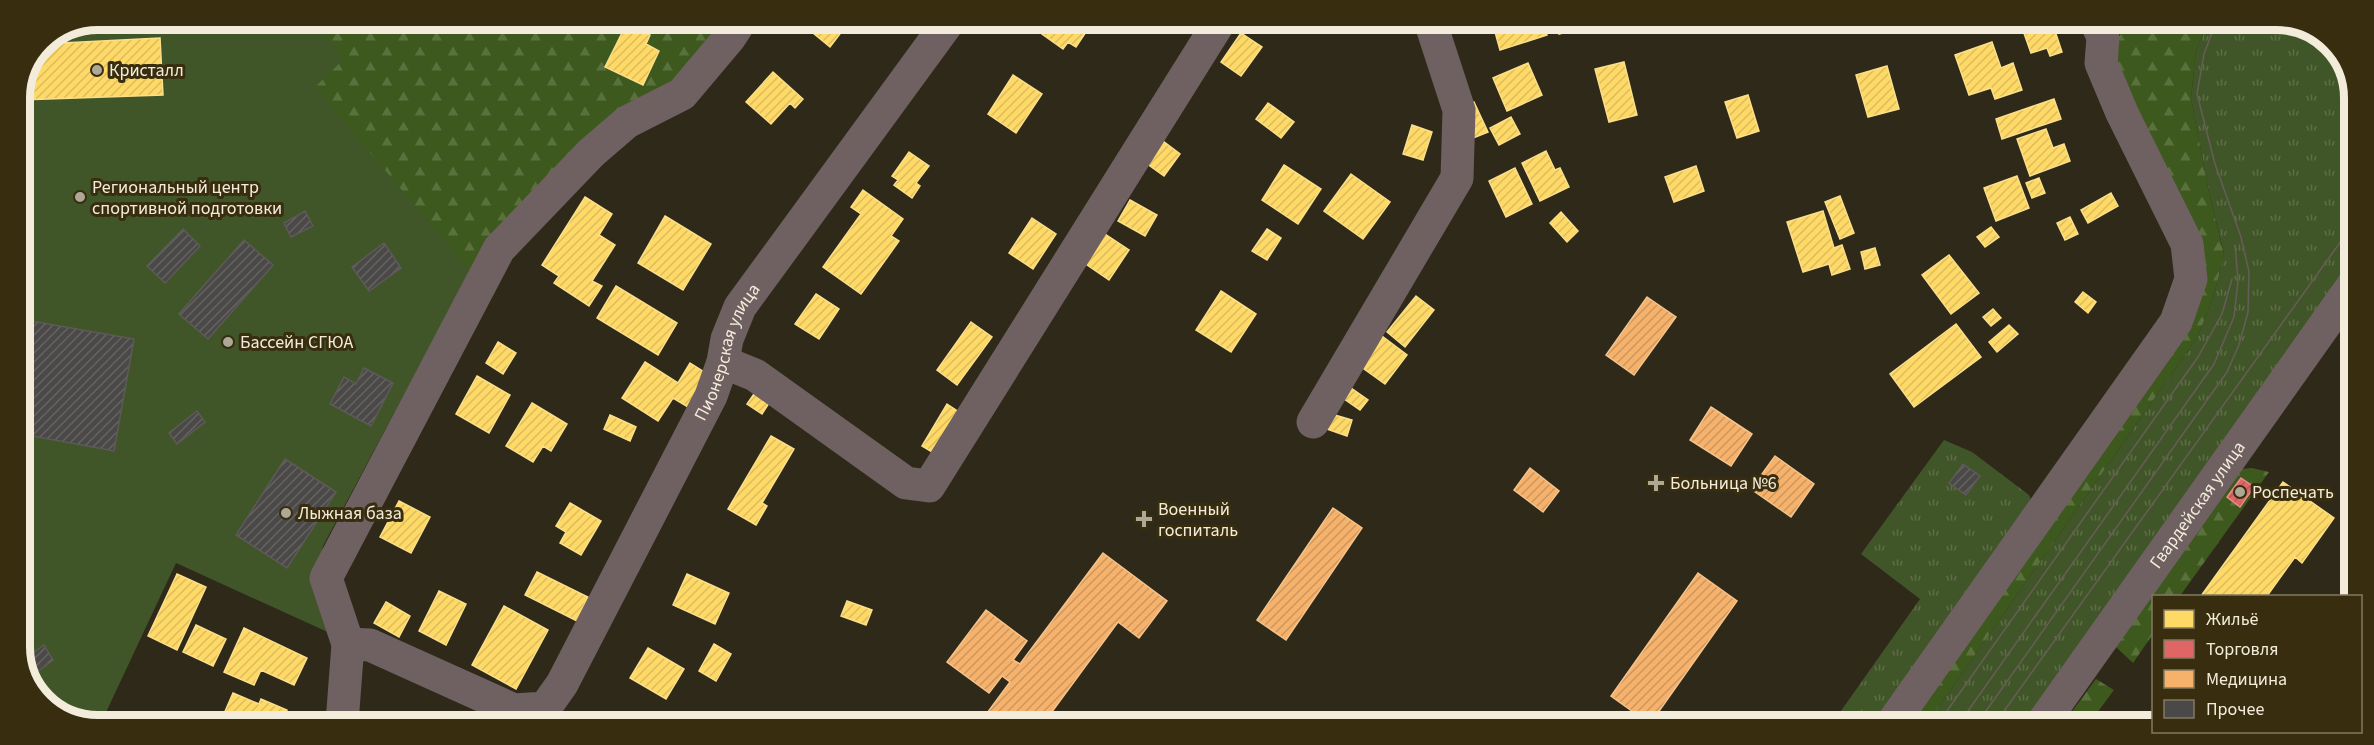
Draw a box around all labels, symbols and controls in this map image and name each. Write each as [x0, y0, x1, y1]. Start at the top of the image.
place label: Кристалл [109, 58, 184, 83]
marker: Кристалл [90, 63, 104, 77]
place label: Региональный центр спортивной подготовки [92, 175, 282, 221]
marker: Региональный центр спортивной подготовки [73, 190, 87, 204]
street label: Пионерская улица [688, 278, 766, 425]
place label: Бассейн СГЮА [240, 330, 353, 355]
marker: Бассейн СГЮА [221, 335, 235, 349]
street label: Гвардейская улица [2143, 436, 2251, 574]
place label: Больница №6 [1670, 471, 1777, 496]
marker: Больница №6 [1647, 474, 1665, 492]
place label: Роспечать [2252, 480, 2334, 505]
marker: Роспечать [2233, 485, 2247, 499]
place label: Военный госпиталь [1158, 497, 1238, 543]
place label: Лыжная база [298, 501, 402, 526]
marker: Лыжная база [279, 506, 293, 520]
marker: Военный госпиталь [1135, 510, 1153, 528]
legend [2152, 595, 2362, 733]
text: Жильё [2206, 607, 2259, 632]
text: Торговля [2206, 637, 2279, 662]
text: Медицина [2206, 667, 2287, 692]
text: Прочее [2206, 697, 2264, 722]

